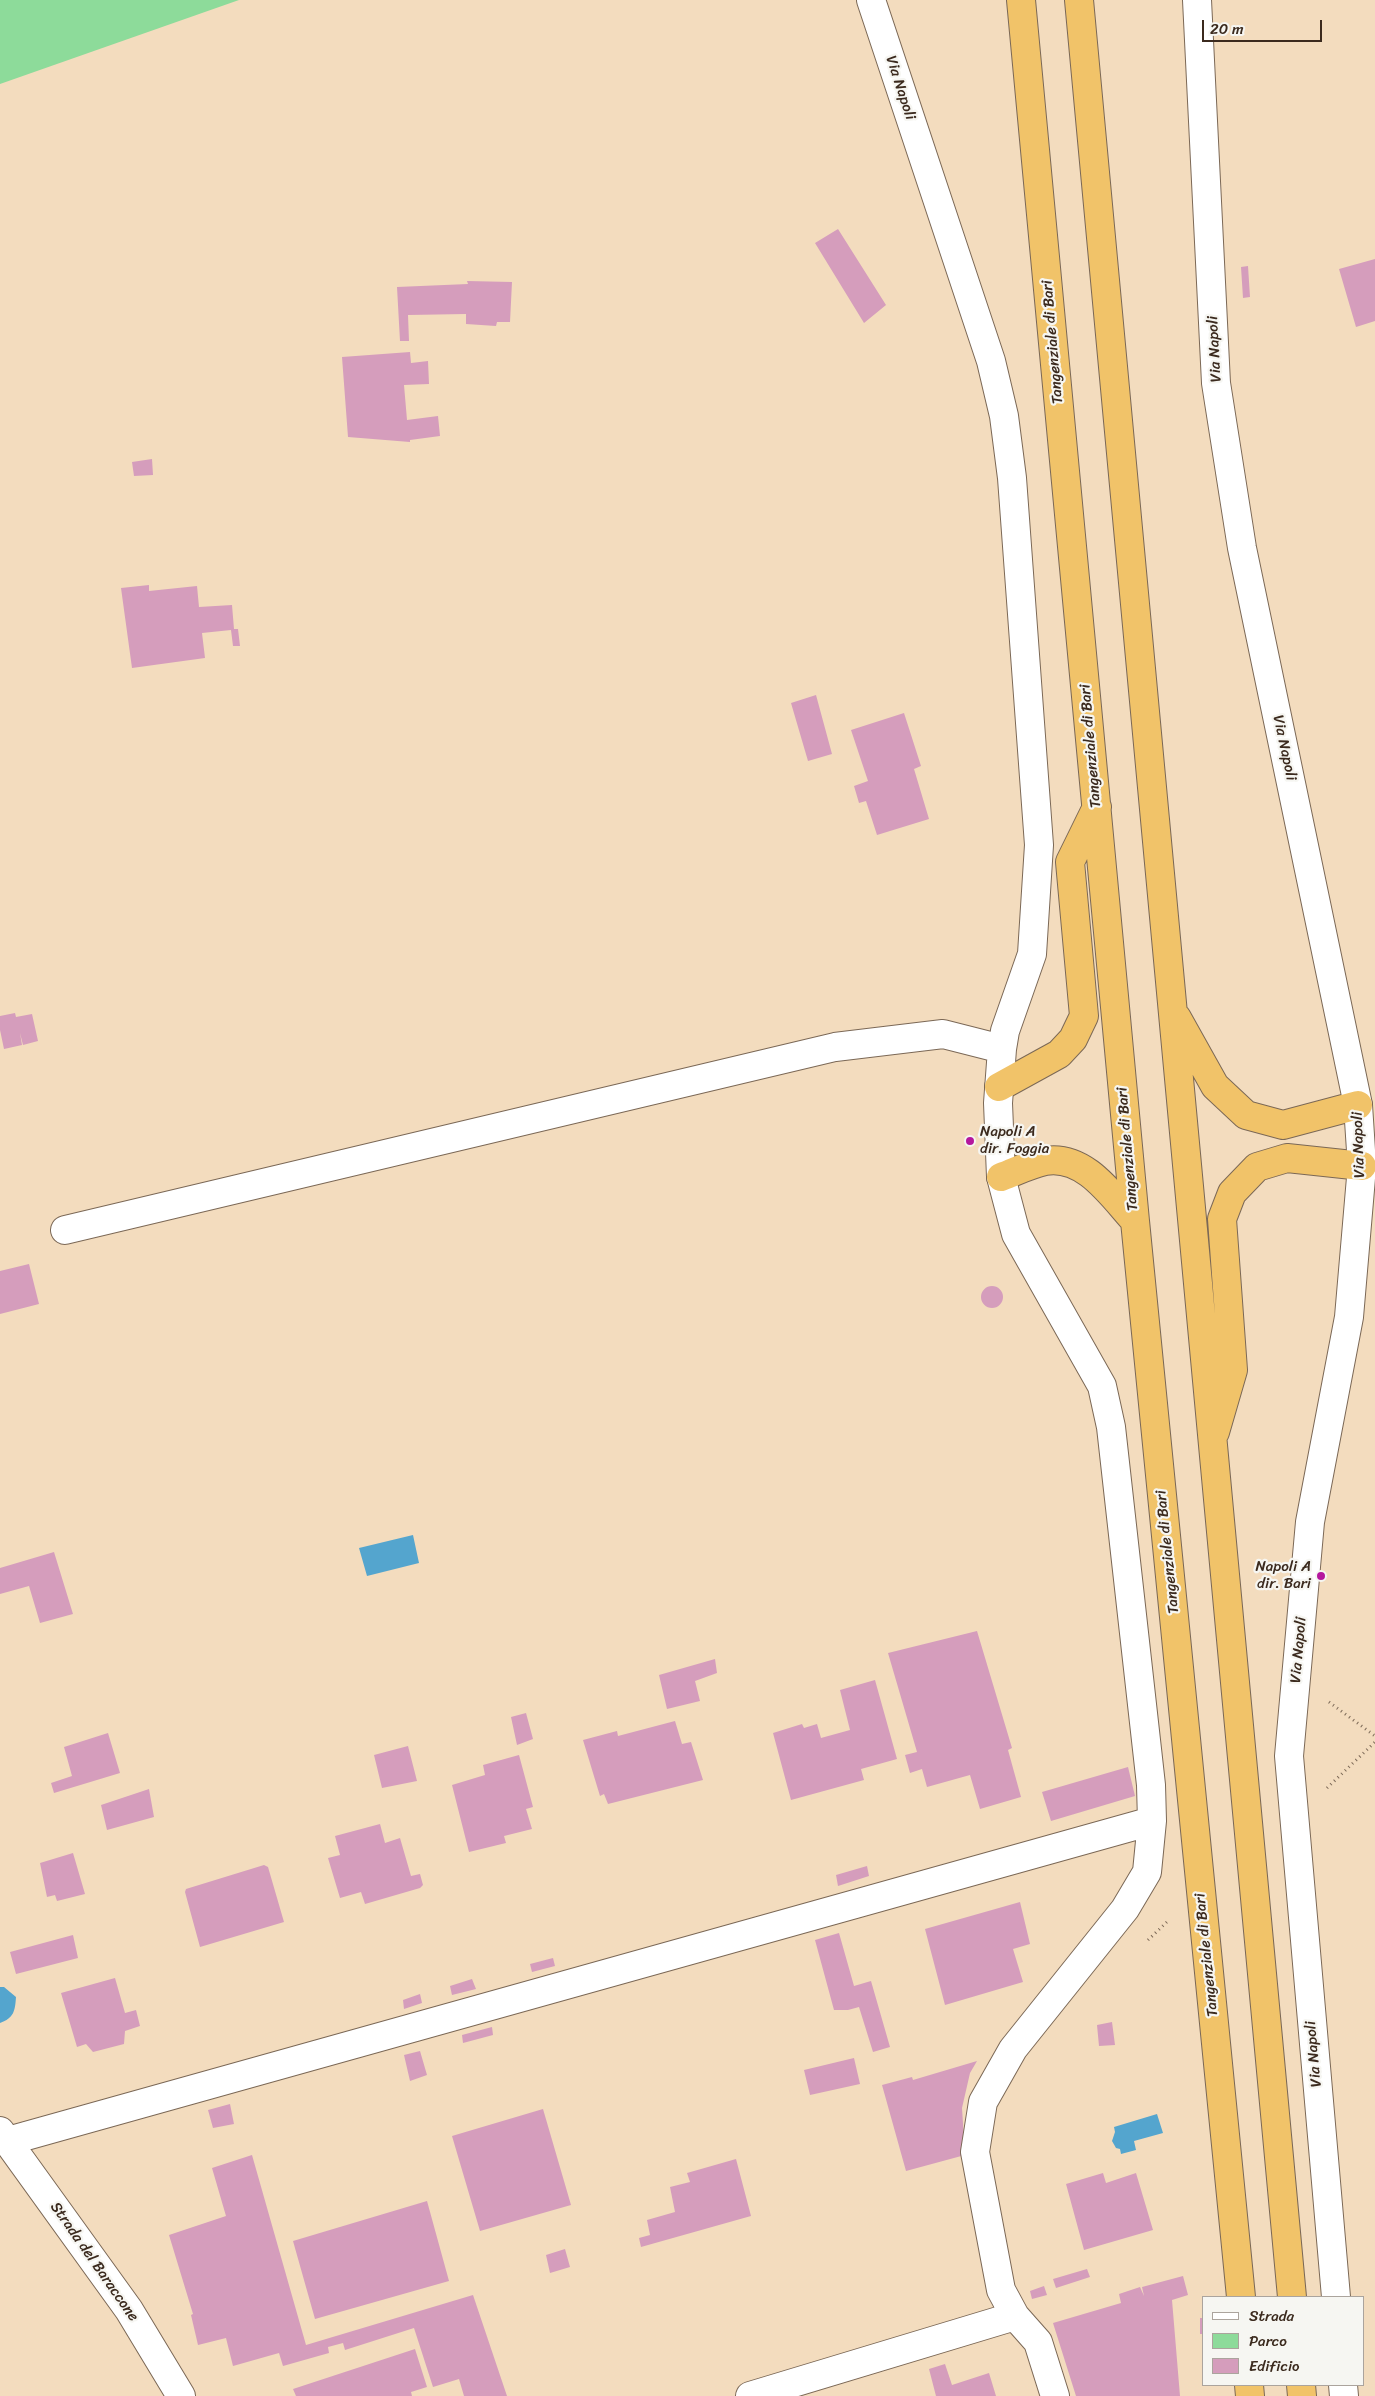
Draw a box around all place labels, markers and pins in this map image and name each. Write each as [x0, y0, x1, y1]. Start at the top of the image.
place label: Napoli A dir. Foggia [980, 1123, 1049, 1158]
marker: Napoli A dir. Foggia [964, 1135, 976, 1147]
place label: Napoli A dir. Bari [1255, 1558, 1311, 1593]
marker: Napoli A dir. Bari [1315, 1570, 1327, 1582]

